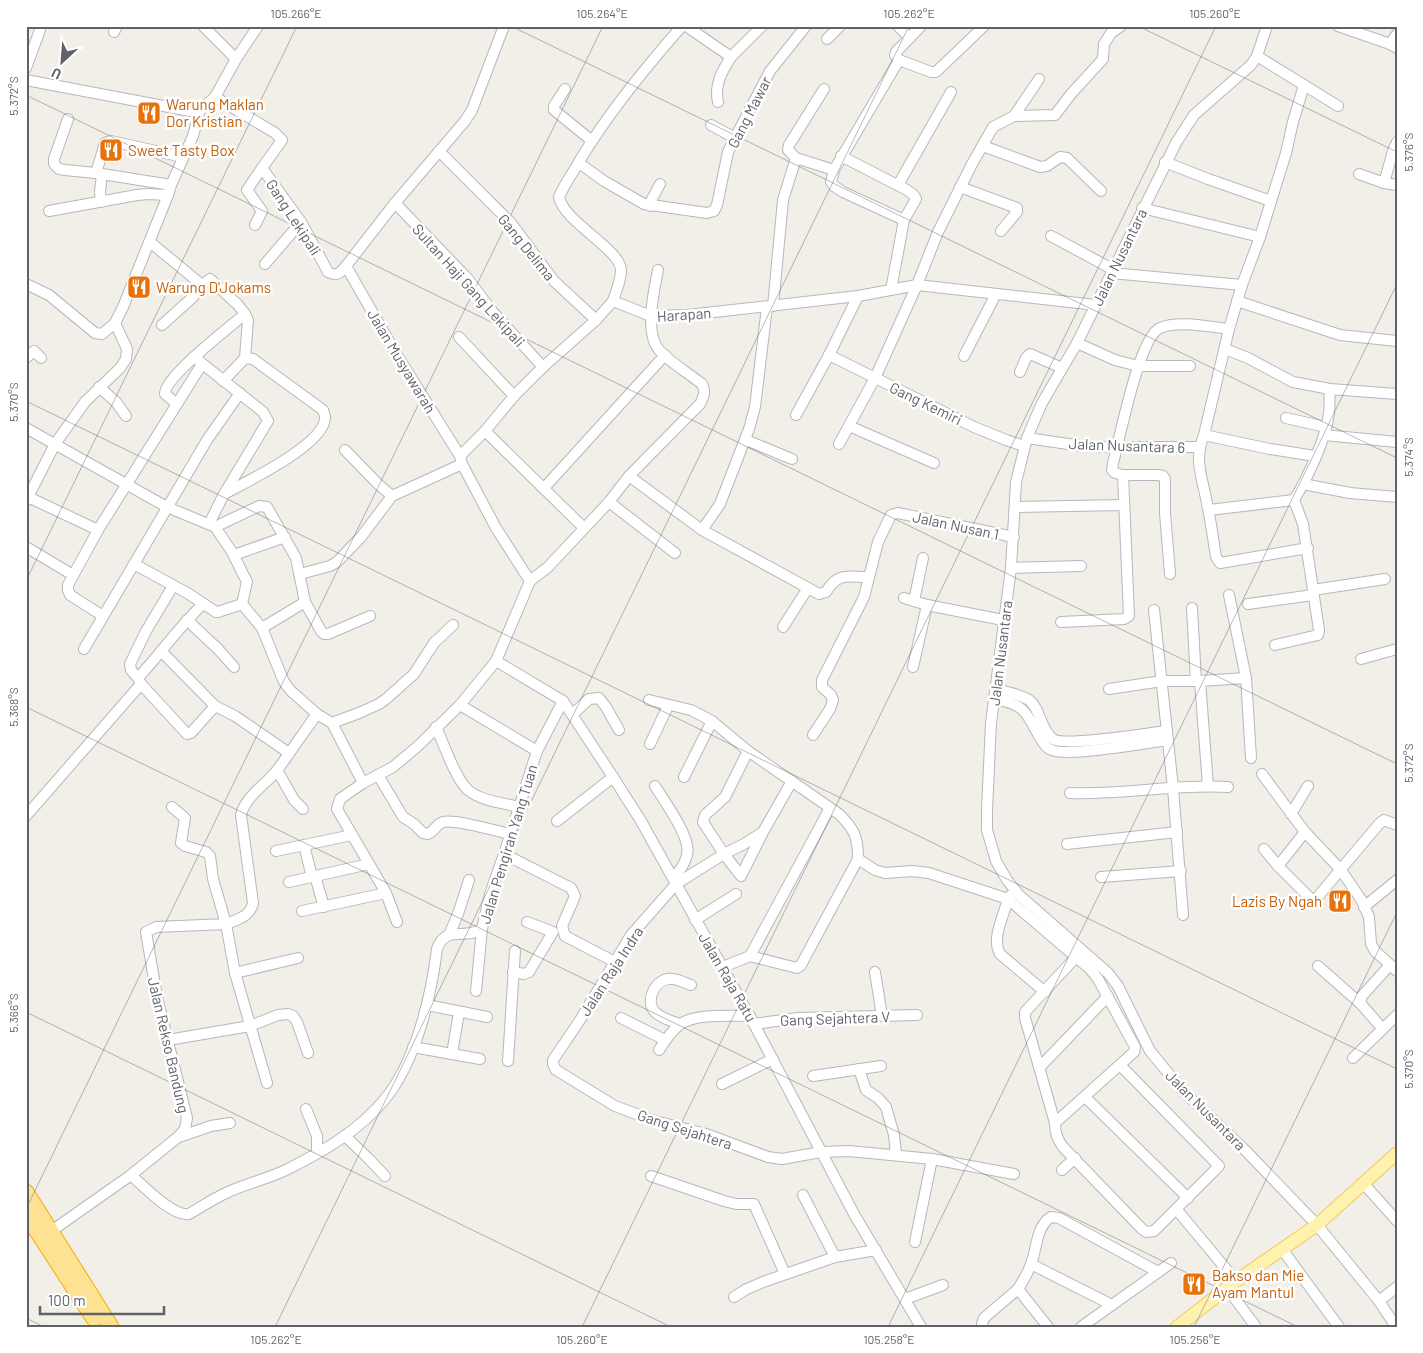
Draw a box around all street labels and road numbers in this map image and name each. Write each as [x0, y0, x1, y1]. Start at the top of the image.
street label: Gang Mawar [723, 73, 775, 151]
street label: Gang Lekipali [263, 176, 325, 258]
street label: Jalan Nusantara [1088, 205, 1150, 309]
street label: Gang Delima [495, 210, 559, 284]
street label: Sultan Haji Gang Lekipali [409, 220, 529, 350]
street label: Harapan [656, 303, 712, 325]
street label: Jalan Musyawarah [364, 306, 440, 416]
street label: Gang Kemiri [887, 378, 965, 428]
street label: Jalan Nusantara 6 [1068, 434, 1186, 456]
street label: Jalan Nusan 1 [911, 507, 1001, 543]
street label: Jalan Nusantara [985, 599, 1015, 707]
street label: Jalan Pengiran Yang Tuan [475, 762, 541, 926]
street label: Jalan Raja Indra [575, 923, 647, 1019]
street label: Jalan Raja Ratu [695, 929, 761, 1025]
street label: Jalan Rekso Bandung [145, 975, 193, 1115]
street label: Gang Sejahtera V [780, 1007, 891, 1029]
street label: Jalan Nusantara [1162, 1066, 1250, 1154]
street label: Gang Sejahtera [635, 1105, 735, 1153]

